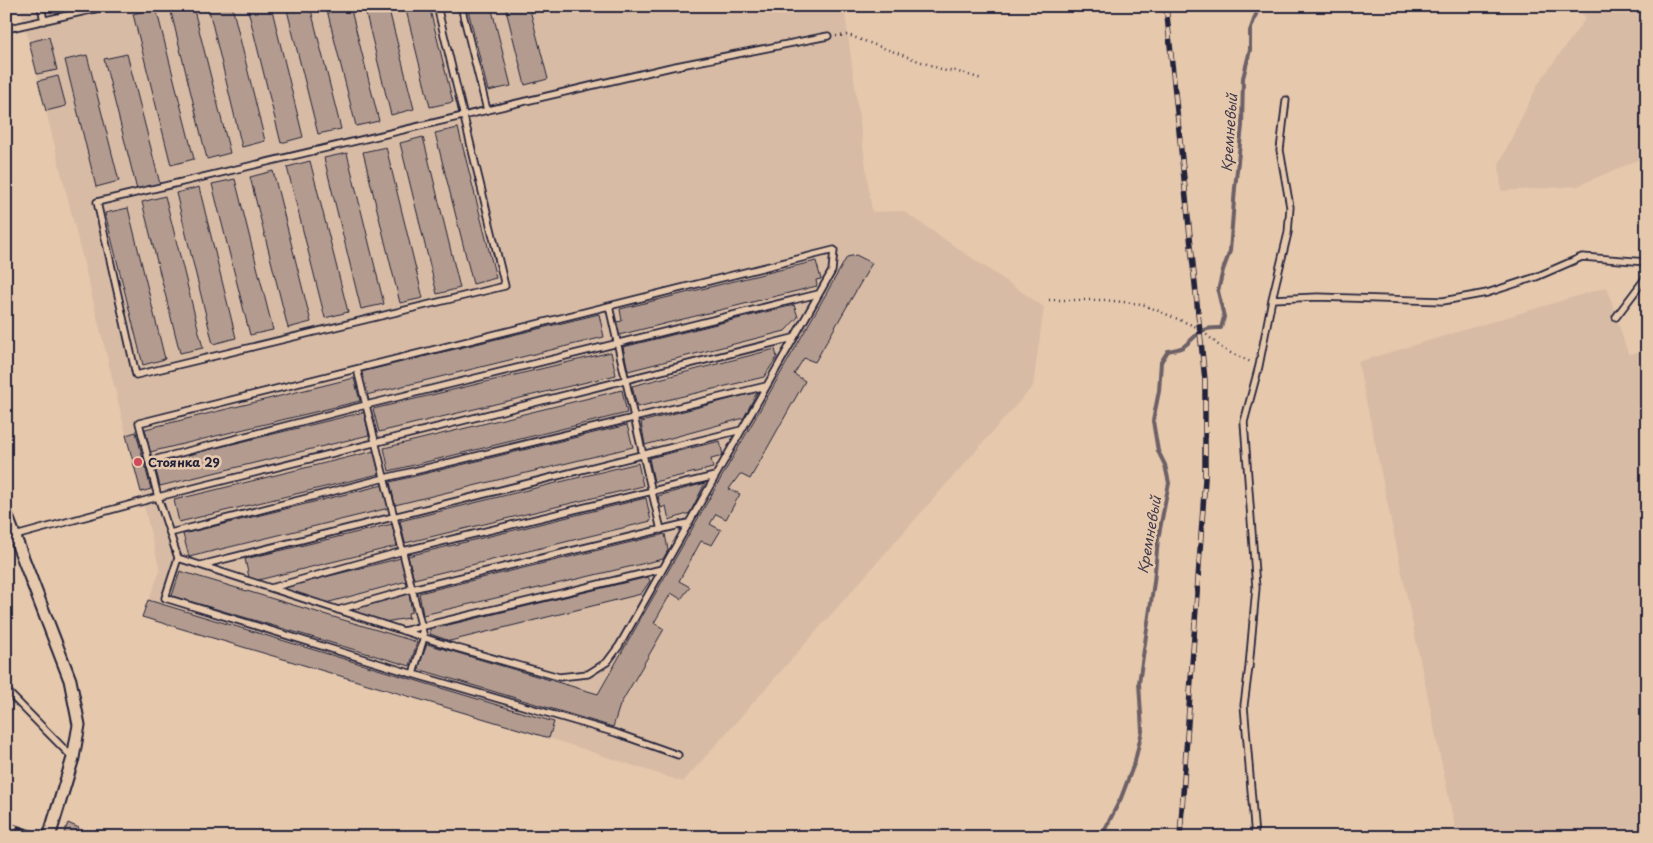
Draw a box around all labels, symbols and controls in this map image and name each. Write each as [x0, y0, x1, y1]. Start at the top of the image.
water label: Кремневый [1216, 91, 1242, 173]
place label: Стоянка 29 [148, 453, 220, 471]
marker: Стоянка 29 [132, 456, 144, 468]
water label: Кремневый [1132, 493, 1166, 575]

